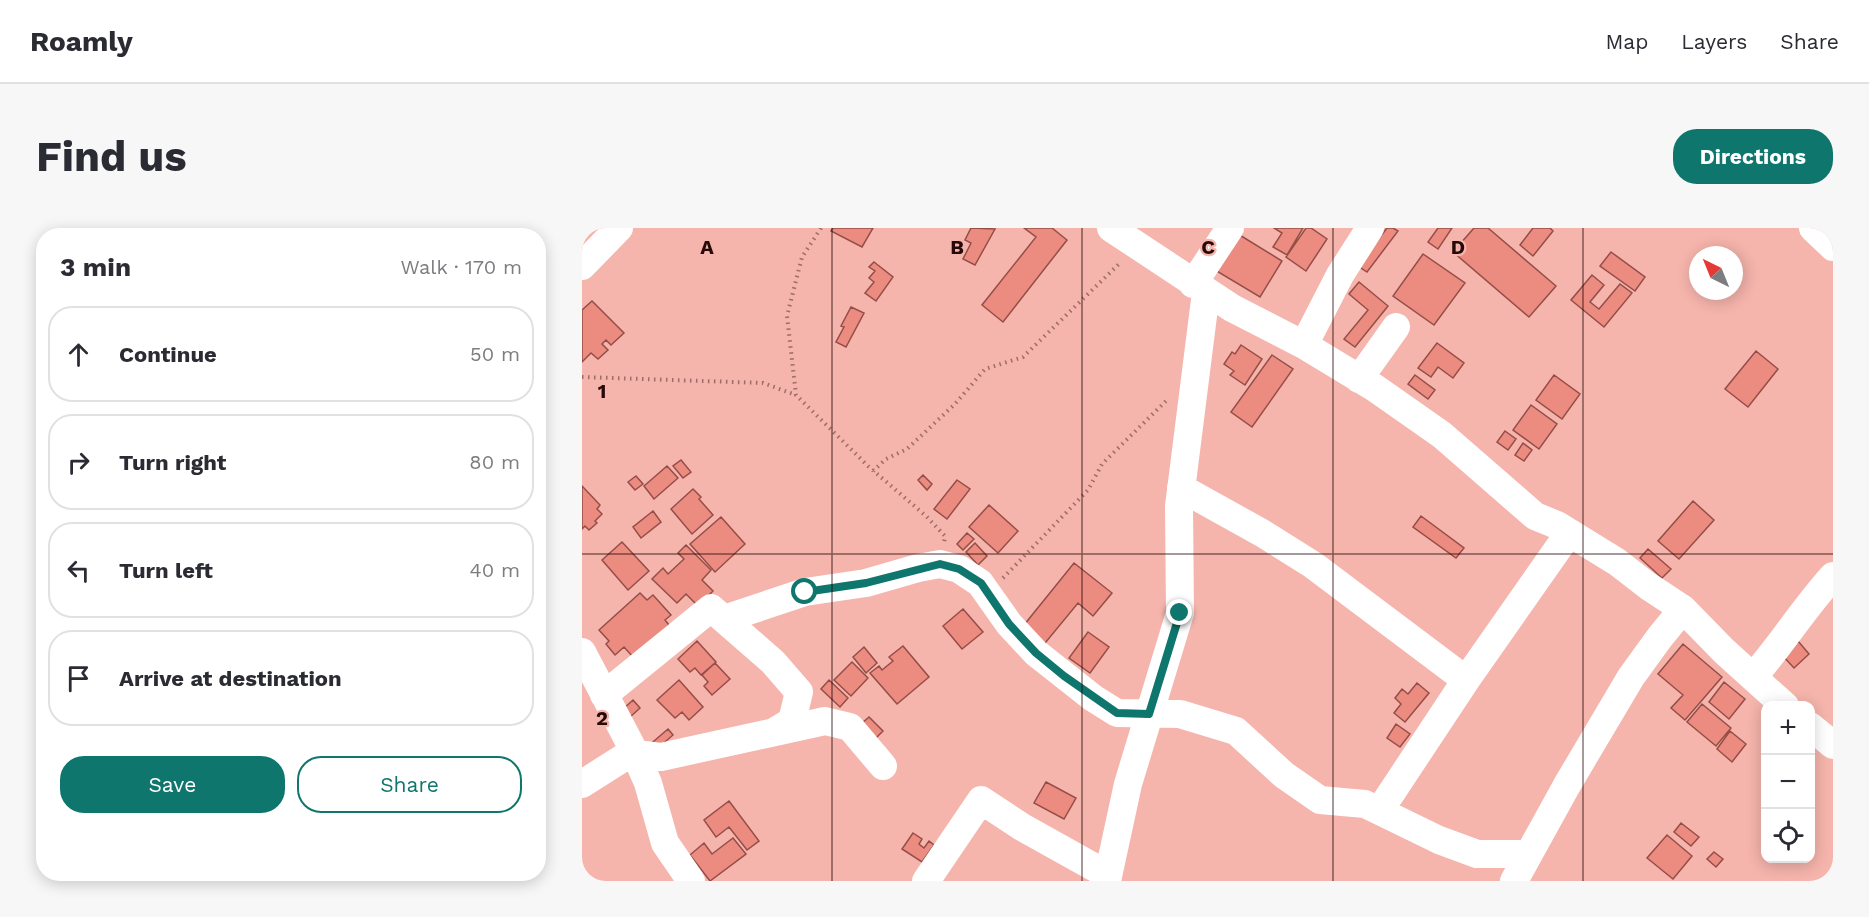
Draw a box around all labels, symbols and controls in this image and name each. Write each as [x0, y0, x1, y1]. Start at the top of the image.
text: Roamly [30, 25, 133, 58]
text: Map [1605, 29, 1648, 54]
text: Layers [1681, 29, 1747, 54]
text: Share [1780, 29, 1839, 54]
button: Directions [1673, 129, 1833, 184]
text: Find us [36, 132, 187, 181]
text: A [700, 235, 714, 259]
text: B [950, 235, 964, 259]
text: C [1201, 235, 1215, 259]
text: D [1451, 235, 1465, 259]
north arrow [1689, 246, 1743, 300]
text: 3 min [60, 252, 131, 282]
text: Walk · 170 m [401, 255, 522, 279]
icon: ahead [62, 338, 95, 371]
text: Continue [119, 342, 217, 367]
text: 50 m [470, 342, 520, 366]
text: 1 [598, 379, 606, 403]
icon: right [62, 446, 95, 479]
text: Turn right [119, 450, 226, 475]
text: 80 m [469, 450, 520, 474]
icon: left [62, 554, 95, 587]
text: Turn left [119, 558, 213, 583]
text: 40 m [469, 558, 520, 582]
route start [791, 578, 817, 604]
route end [1166, 599, 1192, 625]
icon: arrive [62, 662, 95, 695]
text: Arrive at destination [119, 666, 342, 691]
map controls [1761, 701, 1815, 863]
button: + [1761, 701, 1815, 755]
text: 2 [596, 706, 608, 730]
button: − [1761, 755, 1815, 809]
button: Save [60, 756, 285, 813]
button: Share [297, 756, 522, 813]
button: locate [1761, 809, 1815, 863]

